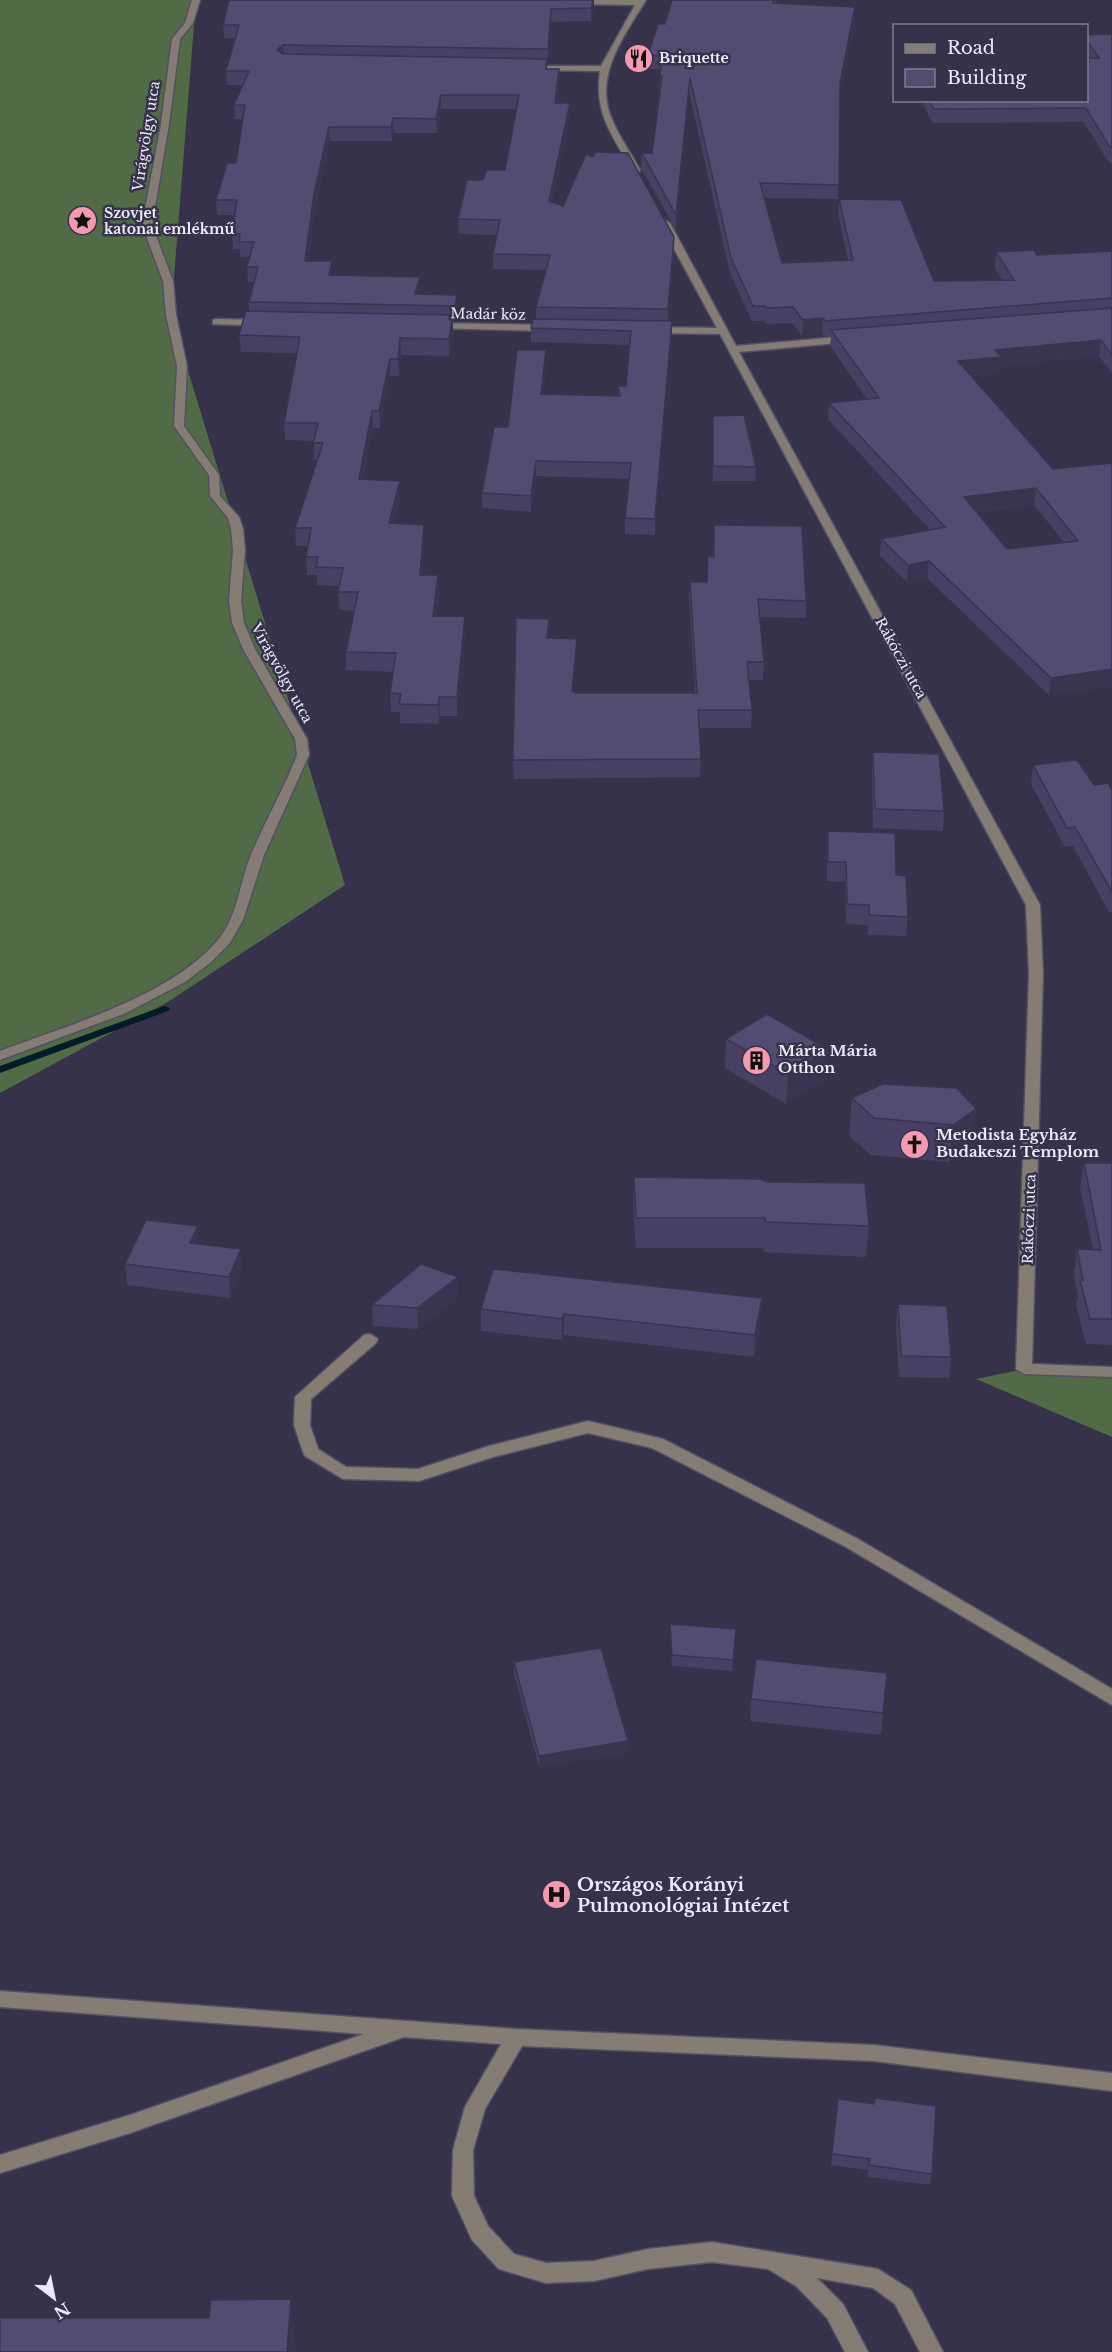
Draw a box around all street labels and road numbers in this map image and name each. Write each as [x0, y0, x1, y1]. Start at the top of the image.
street label: Virágvölgy utca [128, 79, 164, 193]
street label: Madár köz [450, 304, 526, 324]
street label: Rákóczi utca [871, 614, 931, 702]
street label: Virágvölgy utca [247, 619, 317, 726]
street label: Rákóczi utca [1018, 1173, 1040, 1264]

